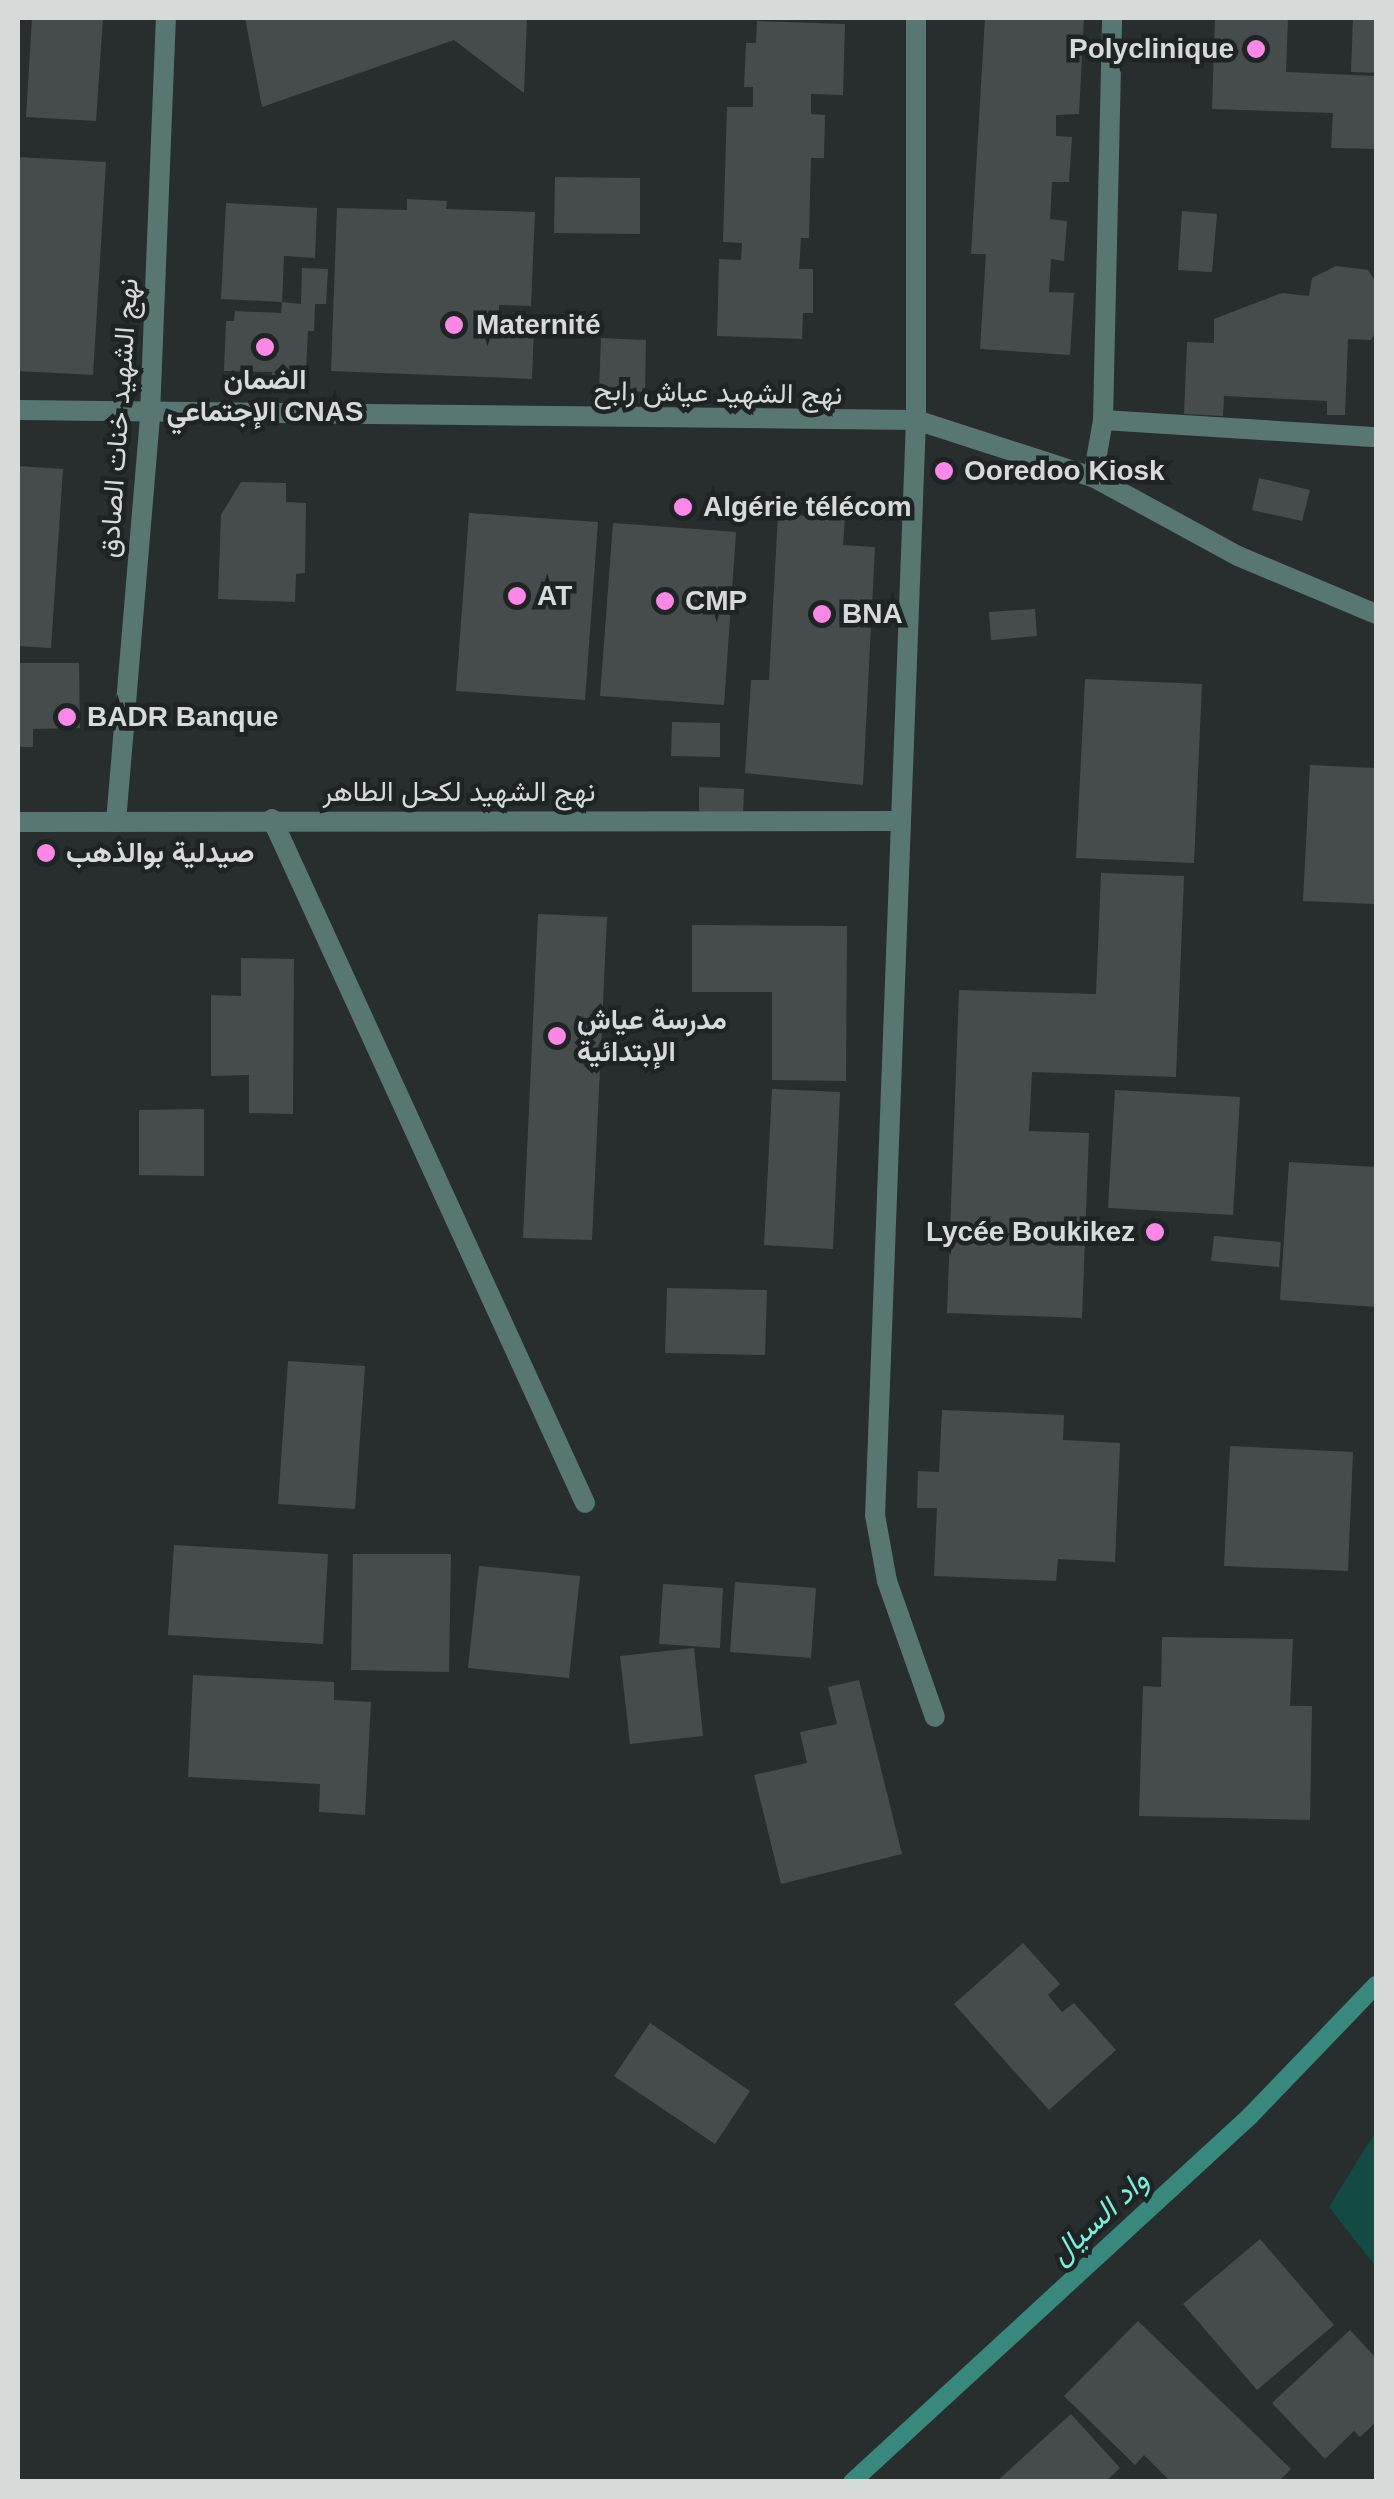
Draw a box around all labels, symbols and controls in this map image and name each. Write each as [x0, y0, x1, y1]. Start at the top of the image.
place label: Polyclinique [1069, 32, 1234, 66]
marker: Polyclinique [1243, 36, 1269, 62]
street label: نهج الشهيد خنات الصادق [92, 277, 146, 559]
place label: Maternité [476, 308, 600, 342]
marker: Maternité [441, 312, 467, 338]
marker: الضمان الإجتماعي CNAS [254, 336, 276, 358]
place label: الضمان الإجتماعي CNAS [166, 363, 364, 429]
street label: نهج الشهيد عياش رابح [593, 374, 843, 412]
place label: Ooredoo Kiosk [964, 454, 1165, 488]
marker: Ooredoo Kiosk [933, 460, 955, 482]
place label: Algérie télécom [703, 490, 912, 524]
marker: Algérie télécom [672, 496, 694, 518]
place label: AT [537, 579, 572, 613]
place label: CMP [685, 584, 747, 618]
marker: AT [506, 585, 528, 607]
marker: CMP [654, 590, 676, 612]
place label: BNA [842, 597, 903, 631]
marker: BNA [811, 603, 833, 625]
place label: BADR Banque [87, 700, 278, 734]
marker: BADR Banque [56, 706, 78, 728]
street label: نهج الشهيد لكحل الطاهر [323, 775, 595, 809]
place label: صيدلية بوالذهب [66, 836, 254, 870]
marker: صيدلية بوالذهب [35, 842, 57, 864]
place label: مدرسة عياش الإبتدائية [577, 1003, 727, 1069]
marker: مدرسة عياش الإبتدائية [546, 1025, 568, 1047]
place label: Lycée Boukikez [926, 1215, 1135, 1249]
marker: Lycée Boukikez [1144, 1221, 1166, 1243]
water label: واد السيال [1042, 2162, 1156, 2272]

